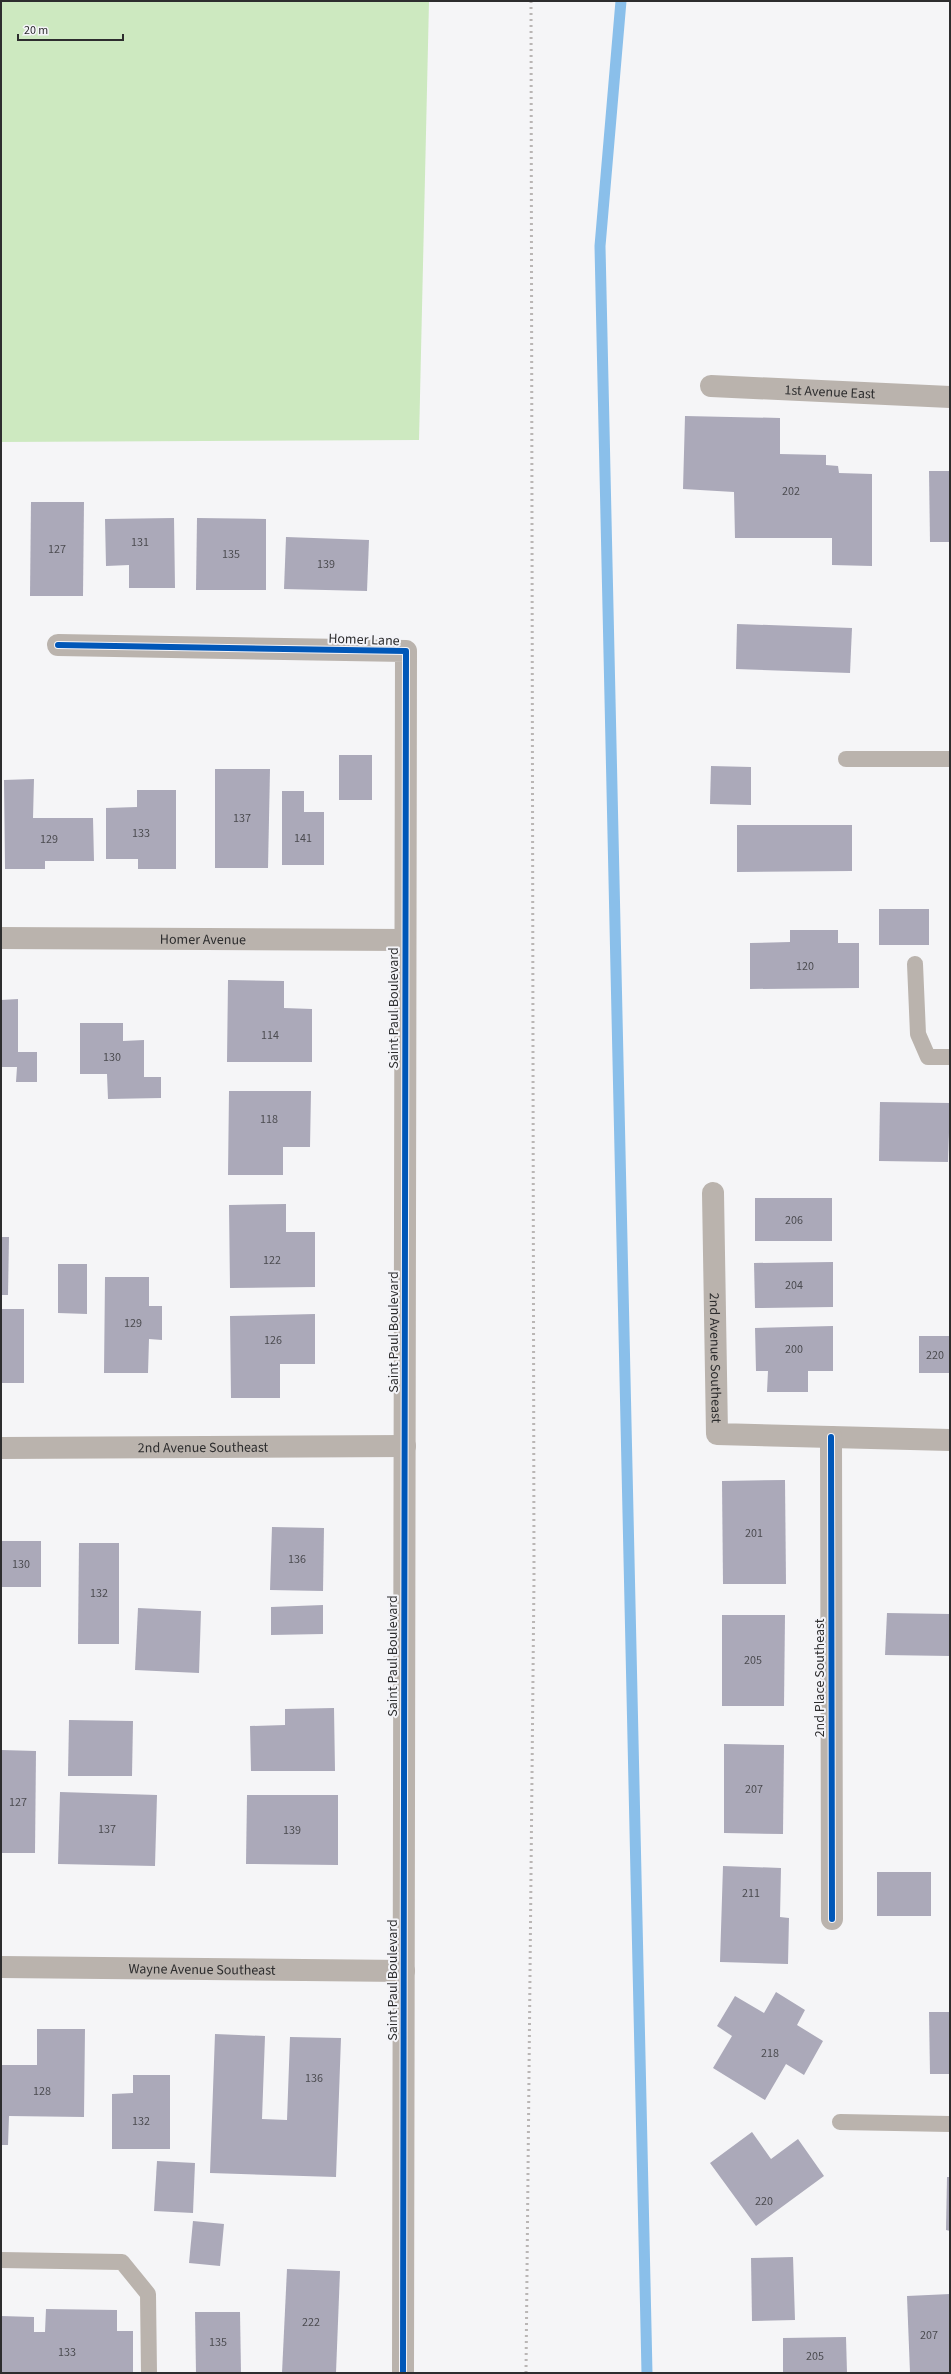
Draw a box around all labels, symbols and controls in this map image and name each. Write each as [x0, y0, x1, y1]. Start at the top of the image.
scale bar [18, 16, 123, 42]
text: 20 m [24, 22, 48, 39]
street label: 1st Avenue East [784, 380, 876, 405]
house number: 202 [782, 483, 800, 500]
house number: 131 [131, 534, 149, 551]
house number: 127 [48, 541, 66, 558]
house number: 135 [222, 546, 240, 563]
house number: 139 [317, 556, 335, 573]
street label: Homer Lane [328, 629, 400, 651]
house number: 137 [233, 810, 251, 827]
house number: 133 [132, 825, 150, 842]
house number: 141 [294, 830, 312, 847]
house number: 129 [40, 831, 58, 848]
street label: Homer Avenue [160, 930, 246, 950]
street label: Saint Paul Boulevard [384, 947, 404, 1069]
house number: 120 [796, 958, 814, 975]
house number: 114 [261, 1027, 279, 1044]
house number: 130 [103, 1049, 121, 1066]
house number: 118 [260, 1111, 278, 1128]
house number: 206 [785, 1212, 803, 1229]
house number: 122 [263, 1252, 281, 1269]
street label: Saint Paul Boulevard [384, 1271, 404, 1393]
house number: 204 [785, 1277, 803, 1294]
street label: 2nd Avenue Southeast [704, 1293, 726, 1424]
house number: 129 [124, 1315, 142, 1332]
house number: 126 [264, 1332, 282, 1349]
house number: 200 [785, 1341, 803, 1358]
house number: 220 [926, 1347, 944, 1364]
street label: 2nd Avenue Southeast [138, 1438, 269, 1458]
house number: 201 [745, 1525, 763, 1542]
house number: 136 [288, 1551, 306, 1568]
house number: 130 [12, 1556, 30, 1573]
house number: 132 [90, 1585, 108, 1602]
street label: Saint Paul Boulevard [383, 1595, 403, 1717]
street label: 2nd Place Southeast [810, 1618, 830, 1737]
house number: 205 [744, 1652, 762, 1669]
house number: 207 [745, 1781, 763, 1798]
house number: 127 [9, 1794, 27, 1811]
house number: 137 [98, 1821, 116, 1838]
house number: 139 [283, 1822, 301, 1839]
house number: 211 [742, 1885, 760, 1902]
street label: Saint Paul Boulevard [383, 1919, 403, 2041]
street label: Wayne Avenue Southeast [128, 1959, 276, 1981]
house number: 218 [761, 2045, 779, 2062]
house number: 136 [305, 2070, 323, 2087]
house number: 128 [33, 2083, 51, 2100]
house number: 132 [132, 2113, 150, 2130]
house number: 220 [755, 2193, 773, 2210]
house number: 222 [302, 2314, 320, 2331]
house number: 207 [920, 2327, 938, 2344]
house number: 135 [209, 2334, 227, 2351]
house number: 133 [58, 2344, 76, 2361]
house number: 205 [806, 2348, 824, 2365]

